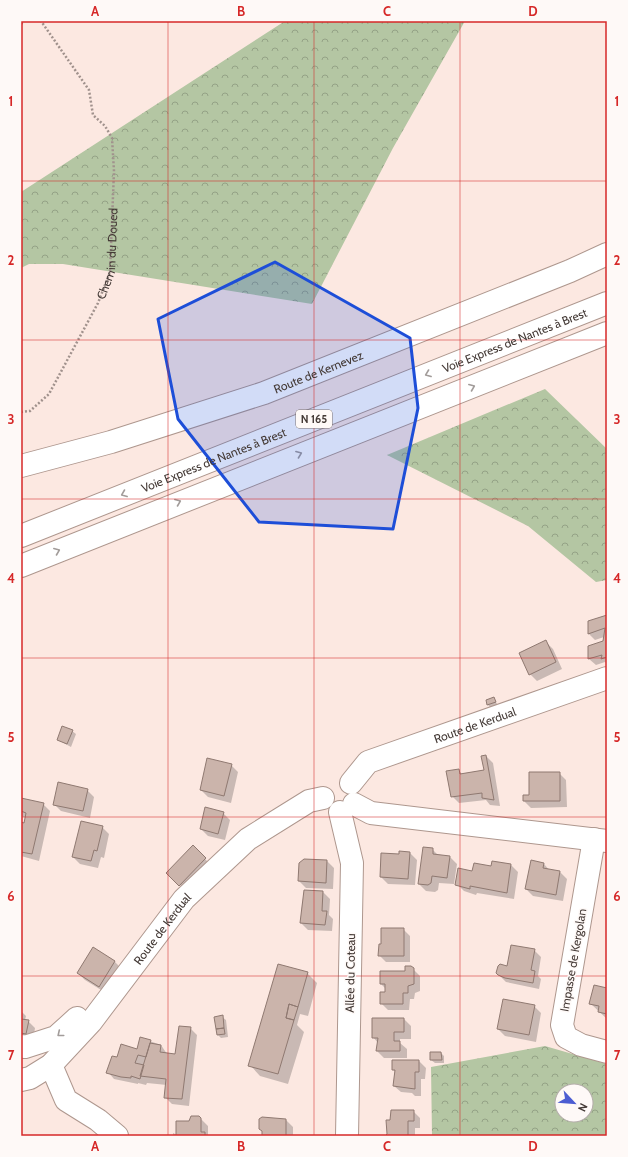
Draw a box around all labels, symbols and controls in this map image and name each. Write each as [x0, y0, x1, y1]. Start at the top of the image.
text: A [91, 3, 100, 19]
text: B [237, 3, 245, 19]
text: C [383, 3, 391, 19]
text: D [528, 3, 538, 19]
text: 1 [9, 93, 13, 109]
text: 1 [615, 93, 619, 109]
street label: Chemin du Doued [93, 208, 120, 301]
text: 2 [8, 252, 15, 268]
text: 2 [614, 252, 621, 268]
street label: Voie Express de Nantes à Brest [440, 304, 589, 375]
street label: Route de Kernevez [271, 347, 365, 396]
one-way arrow [424, 369, 431, 377]
one-way arrow [468, 383, 475, 391]
road number: N 165 [296, 410, 332, 428]
text: 3 [7, 411, 15, 427]
text: 3 [613, 411, 621, 427]
street label: Voie Express de Nantes à Brest [139, 424, 288, 495]
one-way arrow [295, 451, 302, 459]
one-way arrow [121, 489, 128, 497]
one-way arrow [174, 499, 181, 507]
one-way arrow [53, 548, 61, 556]
text: 4 [7, 570, 15, 586]
text: 4 [613, 570, 621, 586]
street label: Route de Kerdual [431, 703, 518, 746]
text: 5 [8, 729, 15, 745]
text: 5 [614, 729, 621, 745]
text: 6 [7, 888, 15, 904]
text: 6 [613, 888, 621, 904]
street label: Route de Kerdual [130, 889, 194, 967]
street label: Impasse de Kergolan [557, 907, 589, 1013]
street label: Allée du Coteau [342, 933, 358, 1013]
one-way arrow [57, 1029, 64, 1036]
text: 7 [8, 1047, 15, 1063]
text: 7 [614, 1047, 621, 1063]
north arrow [554, 1083, 594, 1123]
text: N [575, 1101, 591, 1114]
text: A [91, 1138, 100, 1154]
text: B [237, 1138, 245, 1154]
text: C [383, 1138, 391, 1154]
text: D [528, 1138, 538, 1154]

